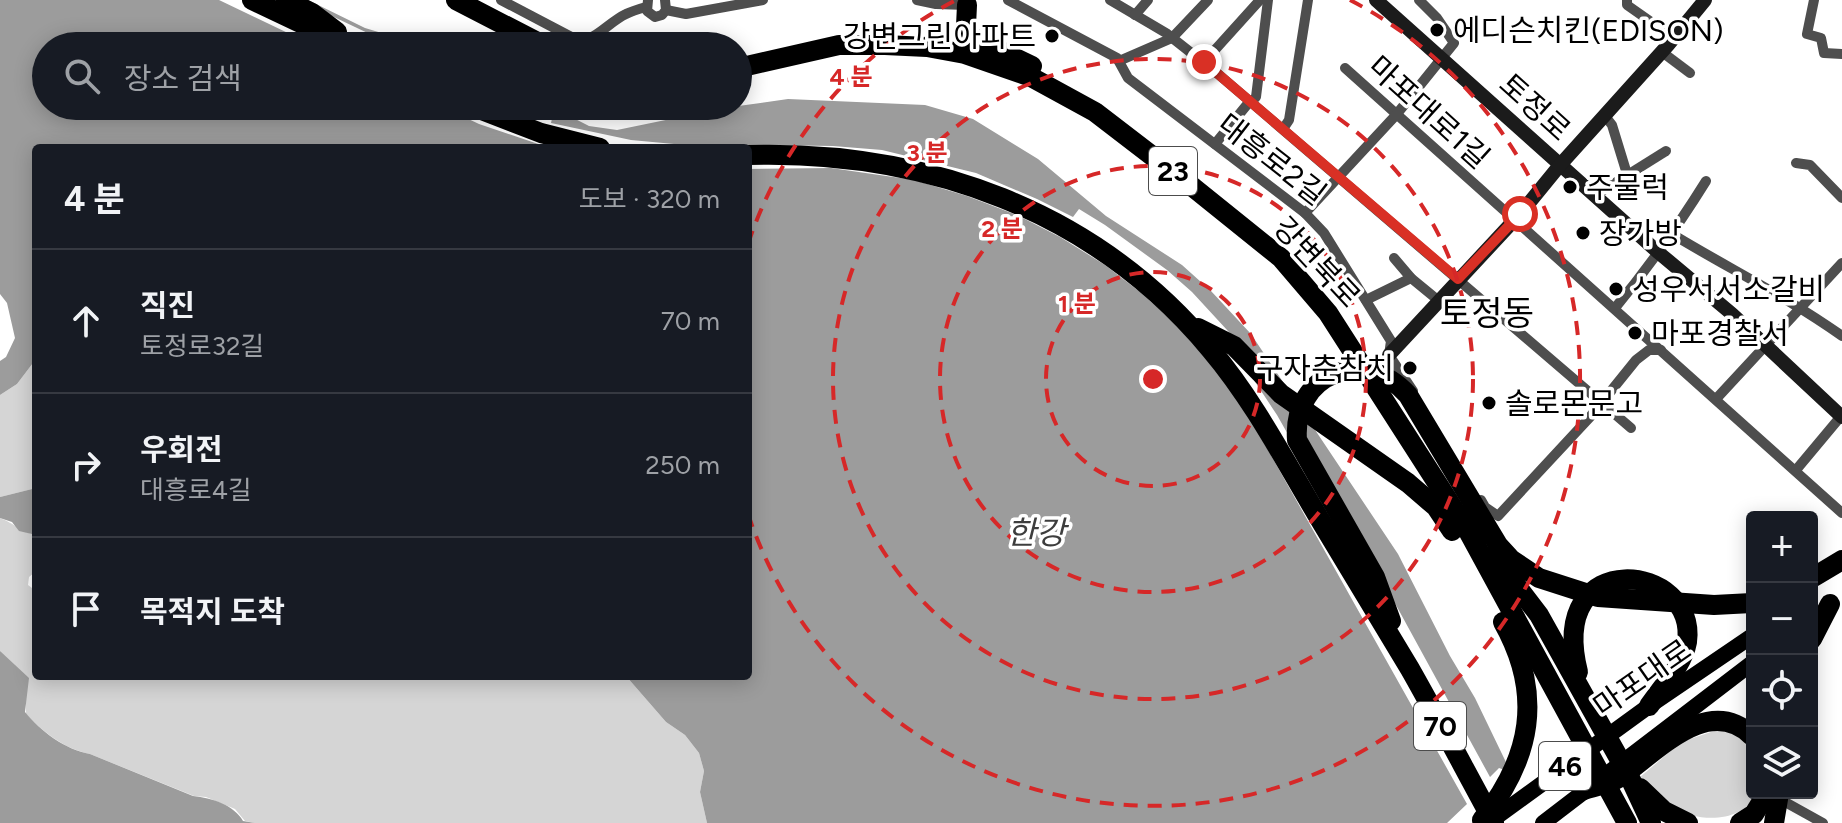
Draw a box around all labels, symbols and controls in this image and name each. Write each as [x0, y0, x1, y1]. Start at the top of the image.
place label: 에디슨치킨(EDISON) [1453, 12, 1724, 49]
place label: 강변그린아파트 [843, 18, 1036, 55]
marker: 에디슨치킨(EDISON) [1428, 21, 1446, 39]
marker: 강변그린아파트 [1043, 27, 1061, 45]
search box [32, 32, 752, 120]
route end [1186, 44, 1222, 80]
street label: 마포대로1길 [1361, 48, 1497, 176]
icon: search [60, 54, 104, 98]
text: 장소 검색 [124, 60, 242, 97]
text: 4 분 [830, 62, 872, 91]
street label: 토정로 [1492, 66, 1578, 148]
street label: 대흥로2길 [1211, 105, 1333, 213]
text: 3 분 [906, 138, 948, 167]
road number: 23 [1149, 147, 1197, 195]
place label: 주물럭 [1586, 169, 1669, 206]
marker: 주물럭 [1561, 178, 1579, 196]
text: 4 분 [64, 179, 125, 220]
text: 도보 · 320 m [579, 183, 720, 215]
route start [1502, 196, 1538, 232]
street label: 강변북로 [1266, 209, 1368, 315]
text: 2 분 [981, 214, 1023, 243]
place label: 장가방 [1599, 215, 1682, 252]
marker: 장가방 [1574, 224, 1592, 242]
place label: 성우서서소갈비 [1632, 271, 1825, 308]
marker: 성우서서소갈비 [1607, 280, 1625, 298]
text: 직진 [140, 287, 195, 324]
text: 1 분 [1058, 289, 1096, 318]
district label: 토정동 [1440, 293, 1534, 334]
icon: ahead [64, 299, 108, 343]
text: 70 m [661, 305, 720, 337]
place label: 마포경찰서 [1651, 315, 1789, 352]
marker: 마포경찰서 [1626, 324, 1644, 342]
text: 토정로32길 [140, 330, 264, 362]
place label: 구자춘참치 [1256, 350, 1394, 387]
marker: 구자춘참치 [1401, 359, 1419, 377]
centre of rings [1139, 365, 1167, 393]
place label: 솔로몬문고 [1505, 385, 1643, 422]
marker: 솔로몬문고 [1480, 394, 1498, 412]
text: 우회전 [140, 431, 223, 468]
icon: right [64, 443, 108, 487]
text: 250 m [645, 449, 720, 481]
text: 대흥로4길 [140, 474, 252, 506]
map controls [1746, 511, 1818, 799]
button: + [1746, 511, 1818, 583]
water label: 한강 [1007, 514, 1070, 552]
button: − [1746, 583, 1818, 655]
icon: arrive [64, 587, 108, 631]
text: 목적지 도착 [140, 593, 285, 630]
street label: 마포대로 [1586, 631, 1698, 725]
button: locate [1746, 655, 1818, 727]
road number: 70 [1414, 702, 1466, 750]
button: layers [1746, 727, 1818, 799]
road number: 46 [1539, 742, 1591, 790]

